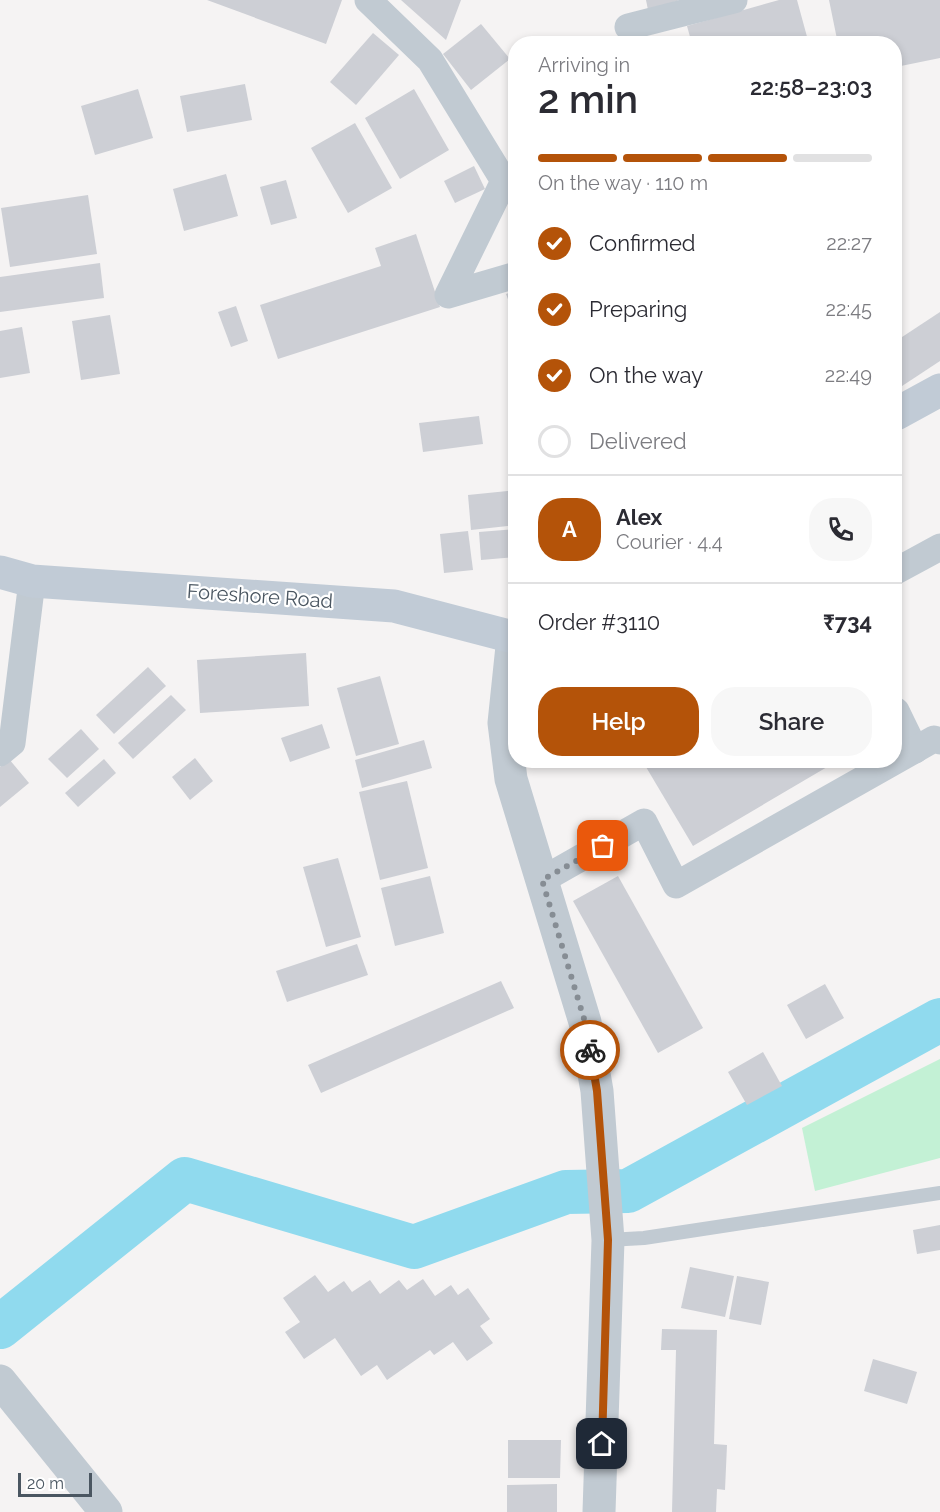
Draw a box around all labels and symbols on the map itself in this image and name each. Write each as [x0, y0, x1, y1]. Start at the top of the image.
street label: Foreshore Road [186, 579, 334, 613]
pin [577, 820, 628, 871]
courier [560, 1020, 620, 1080]
pin [576, 1418, 627, 1469]
scale bar [18, 1470, 92, 1498]

